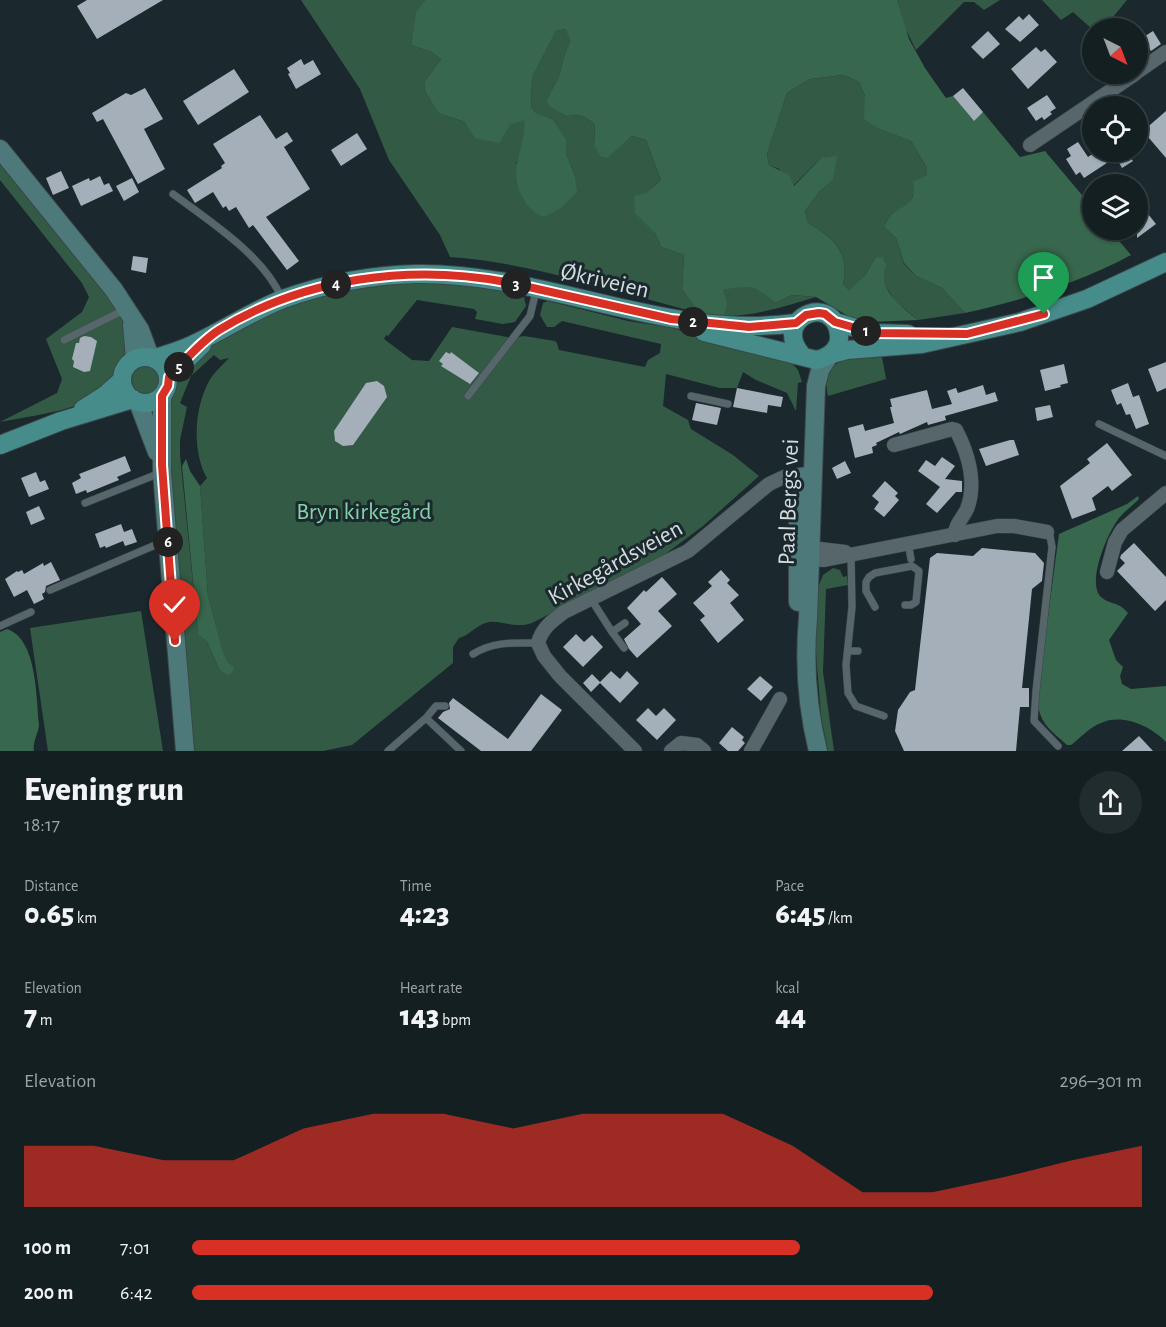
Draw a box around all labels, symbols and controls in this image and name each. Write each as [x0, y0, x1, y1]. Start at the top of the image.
north arrow [1082, 18, 1148, 84]
map controls [1082, 18, 1148, 240]
button: locate [1082, 96, 1148, 162]
button: layers [1082, 174, 1148, 240]
pin [1018, 252, 1069, 314]
street label: Økriveien [558, 259, 651, 303]
icon: arrive [1027, 261, 1060, 294]
pin: 4 [321, 269, 351, 299]
pin: 3 [501, 269, 531, 299]
text: 4 [332, 276, 340, 292]
text: 3 [513, 276, 519, 292]
pin: 2 [678, 307, 708, 337]
text: 2 [689, 314, 697, 330]
pin: 1 [851, 316, 881, 346]
text: 1 [863, 323, 869, 339]
pin: 5 [164, 352, 194, 382]
text: 5 [176, 359, 182, 375]
street label: Paal Bergs vei [775, 438, 803, 566]
park label: Bryn kirkegård [296, 500, 432, 524]
street label: Kirkegårdsveien [544, 516, 687, 610]
pin: 6 [153, 527, 183, 557]
text: 6 [164, 534, 172, 550]
pin [149, 579, 200, 641]
icon: check [158, 588, 191, 621]
button: share [1079, 771, 1142, 834]
text: Evening run [24, 774, 184, 807]
text: 18:17 [24, 815, 60, 835]
text: Distance [24, 878, 78, 894]
text: Time [400, 878, 432, 894]
text: Pace [775, 878, 804, 894]
text: 0.65 [24, 899, 74, 929]
text: 4:23 [400, 899, 450, 929]
text: 6:45 [775, 899, 825, 929]
text: km [74, 910, 97, 926]
text: /km [825, 910, 853, 926]
text: Elevation [24, 980, 82, 996]
text: Heart rate [400, 980, 462, 996]
text: kcal [775, 980, 800, 996]
text: 7 [24, 1001, 37, 1031]
text: 143 [400, 1001, 439, 1031]
text: 44 [775, 1001, 806, 1031]
text: m [37, 1012, 53, 1028]
text: bpm [439, 1012, 471, 1028]
text: Elevation [24, 1071, 96, 1091]
text: 296–301 m [1060, 1071, 1142, 1091]
text: 100 m [24, 1238, 71, 1258]
text: 7:01 [120, 1238, 150, 1258]
text: 200 m [24, 1283, 73, 1303]
text: 6:42 [120, 1283, 153, 1303]

